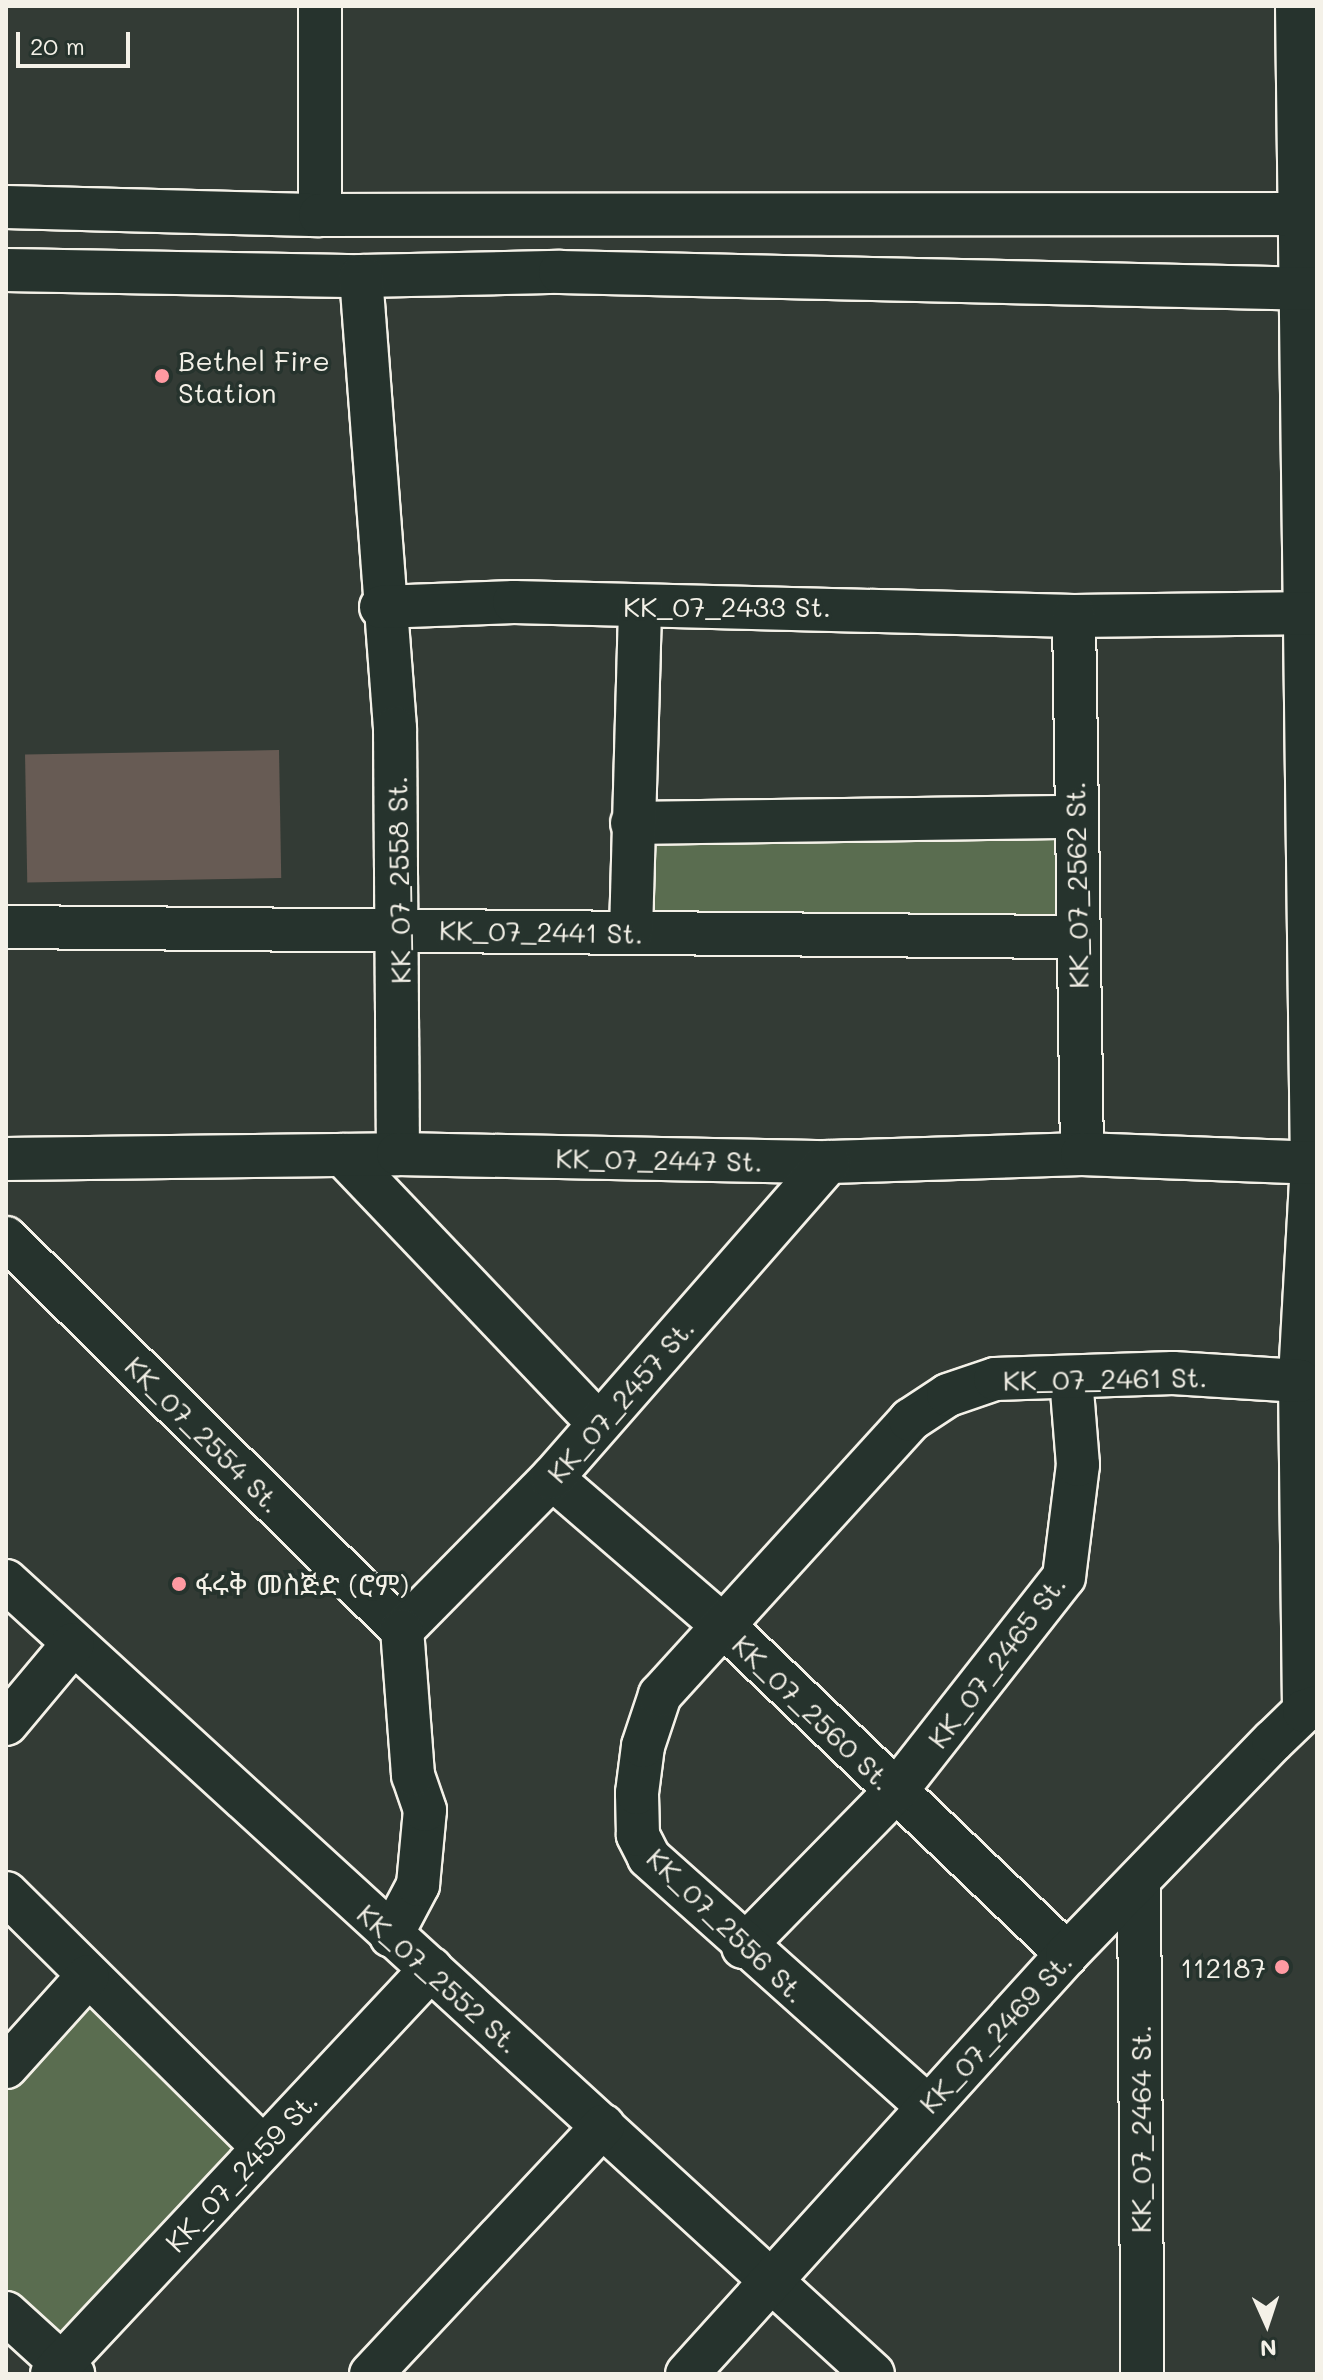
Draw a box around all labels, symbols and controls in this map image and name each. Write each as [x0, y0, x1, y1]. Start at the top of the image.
scale bar [20, 16, 134, 66]
text: 20 m [30, 30, 85, 61]
place label: Bethel Fire Station [178, 343, 330, 409]
marker: Bethel Fire Station [153, 367, 171, 385]
street label: KK_07_2433 St. [623, 589, 831, 623]
street label: KK_07_2558 St. [379, 776, 417, 984]
street label: KK_07_2562 St. [1057, 781, 1095, 989]
street label: KK_07_2441 St. [439, 912, 643, 950]
street label: KK_07_2447 St. [555, 1140, 763, 1178]
street label: KK_07_2457 St. [539, 1311, 701, 1489]
street label: KK_07_2554 St. [119, 1349, 289, 1519]
street label: KK_07_2461 St. [1002, 1359, 1208, 1397]
place label: ፋሩቅ መስጅድ (ሮም) [195, 1567, 409, 1601]
street label: KK_07_2465 St. [920, 1568, 1072, 1754]
marker: ፋሩቅ መስጅድ (ሮም) [170, 1575, 188, 1593]
street label: KK_07_2560 St. [726, 1627, 900, 1797]
street label: KK_07_2556 St. [640, 1841, 814, 2009]
street label: KK_07_2552 St. [351, 1896, 527, 2060]
street label: KK_07_2469 St. [912, 1944, 1078, 2120]
place label: 112187 [1180, 1950, 1266, 1984]
marker: 112187 [1273, 1958, 1291, 1976]
street label: KK_07_2464 St. [1123, 2025, 1157, 2233]
street label: KK_07_2459 St. [158, 2083, 324, 2259]
north arrow [1227, 2284, 1307, 2364]
text: N [1259, 2334, 1277, 2363]

